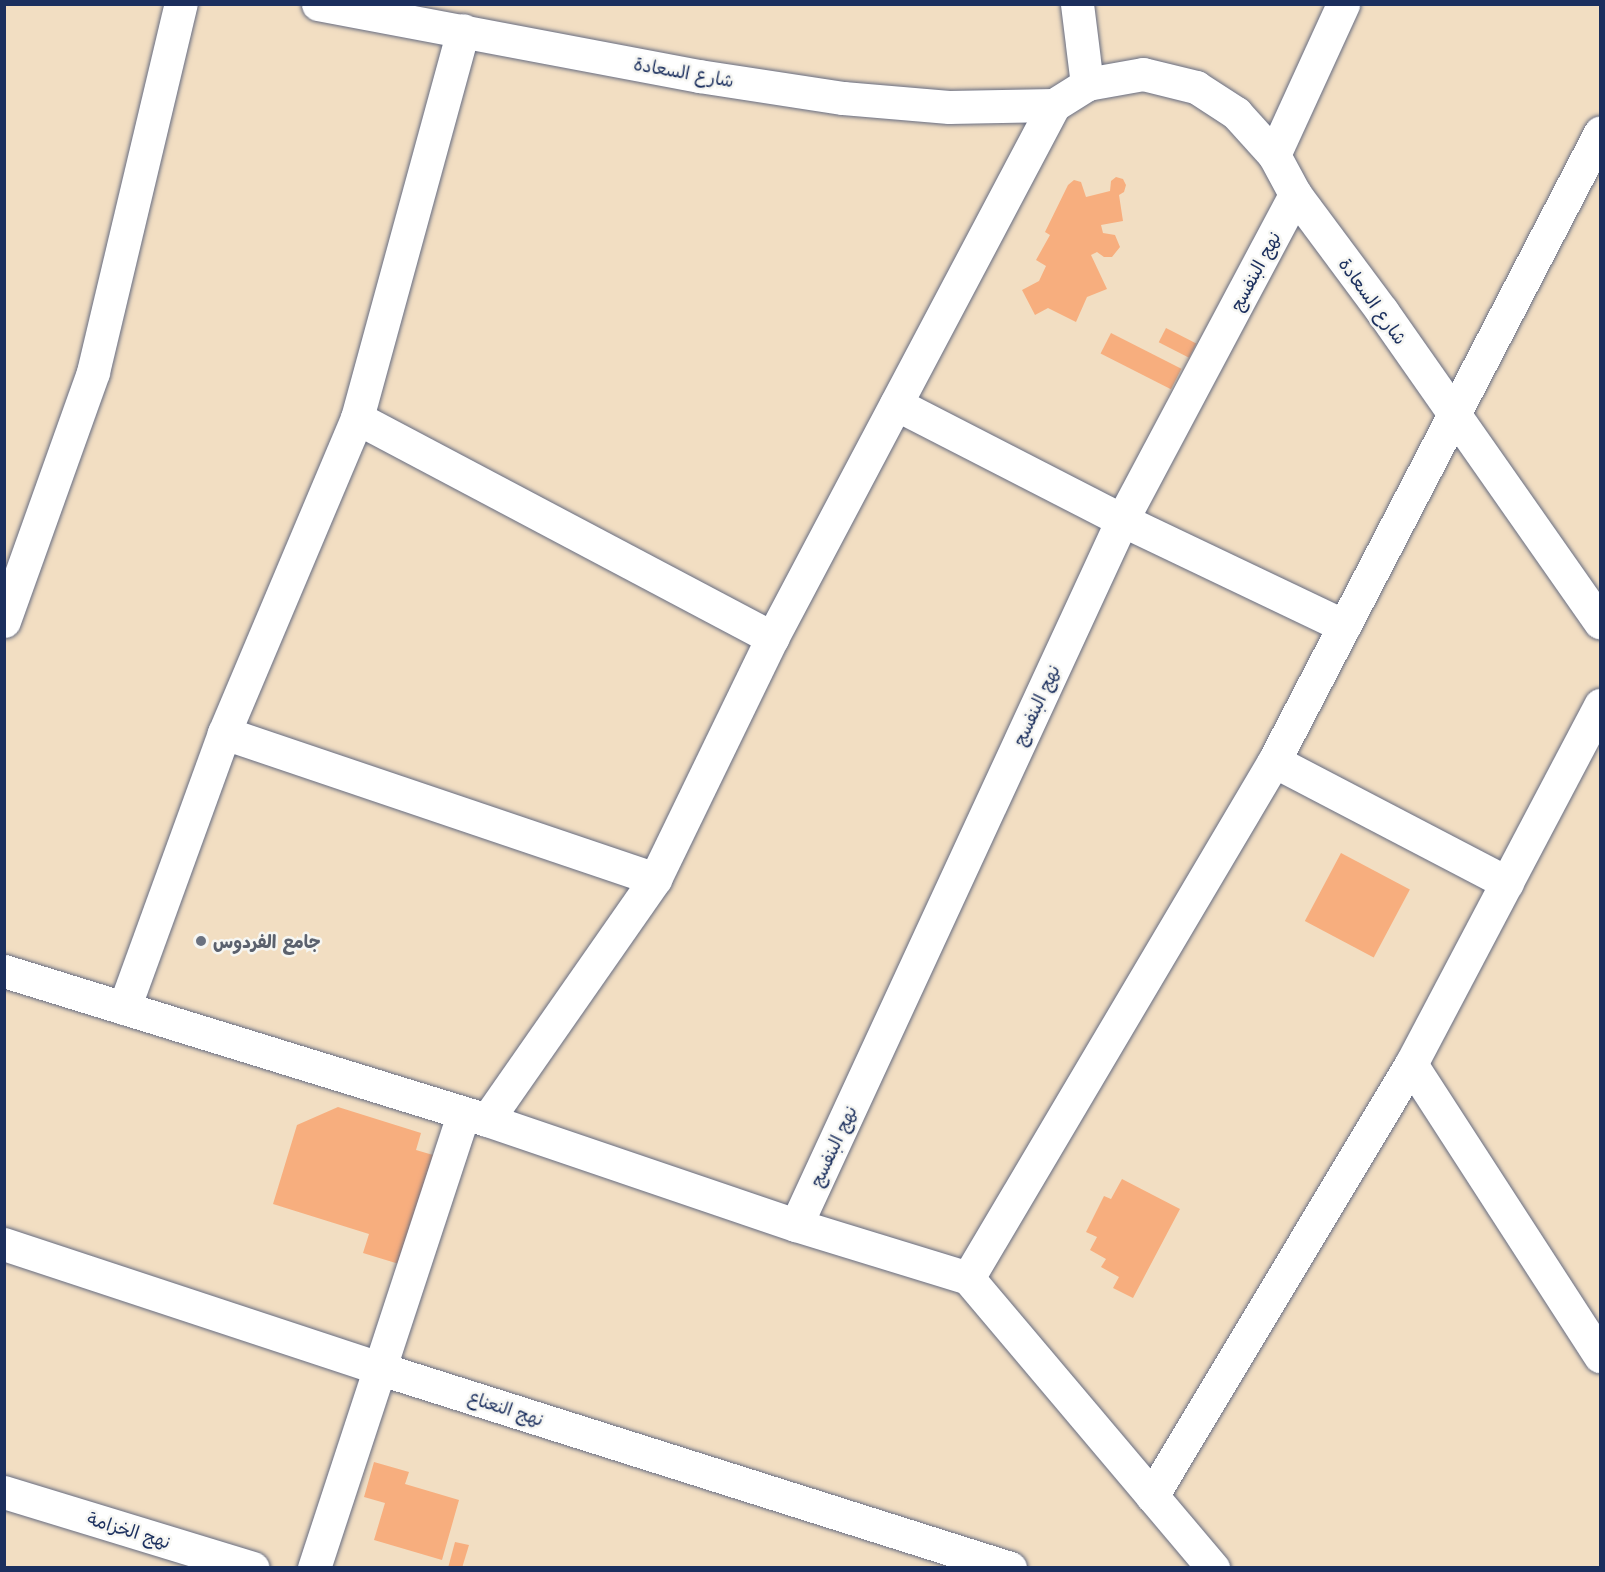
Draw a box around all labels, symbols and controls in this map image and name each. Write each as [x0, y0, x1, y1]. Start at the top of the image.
street label: شارع السعادة [632, 53, 736, 91]
street label: نهج البنفسج [1225, 228, 1285, 314]
street label: شارع السعادة [1334, 254, 1412, 348]
street label: نهج البنفسج [1008, 661, 1064, 749]
place label: جامع الفردوس [213, 930, 321, 952]
marker: جامع الفردوس [194, 934, 208, 948]
street label: نهج البنفسج [805, 1102, 861, 1190]
street label: نهج النعناع [466, 1386, 546, 1430]
street label: نهج الخزامة [85, 1507, 173, 1553]

